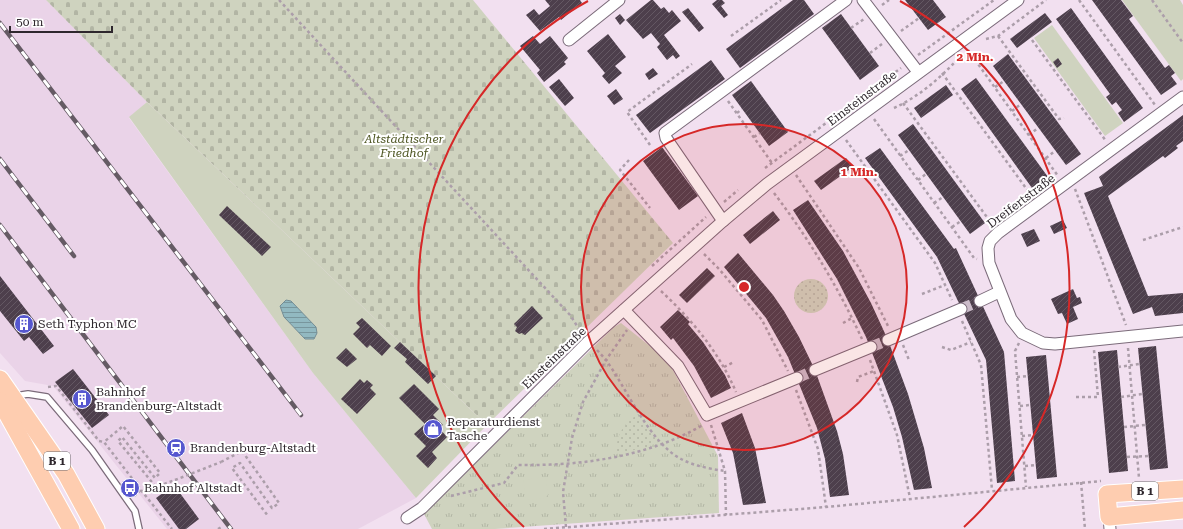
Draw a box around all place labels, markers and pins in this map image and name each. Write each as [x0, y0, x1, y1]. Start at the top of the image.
centre of rings [737, 280, 751, 294]
building icon: Seth Typhon MC [13, 313, 35, 335]
place label: Seth Typhon MC [38, 317, 137, 331]
place label: Bahnhof Brandenburg-Altstadt [96, 385, 222, 413]
building icon: Bahnhof Brandenburg-Altstadt [71, 388, 93, 410]
place label: Reparaturdienst Tasche [447, 415, 541, 443]
shop icon: Reparaturdienst Tasche [422, 418, 444, 440]
station icon: Brandenburg-Altstadt [165, 437, 187, 459]
place label: Brandenburg-Altstadt [190, 441, 316, 455]
bus stop icon: Bahnhof Altstadt [119, 477, 141, 499]
place label: Bahnhof Altstadt [144, 481, 242, 495]

